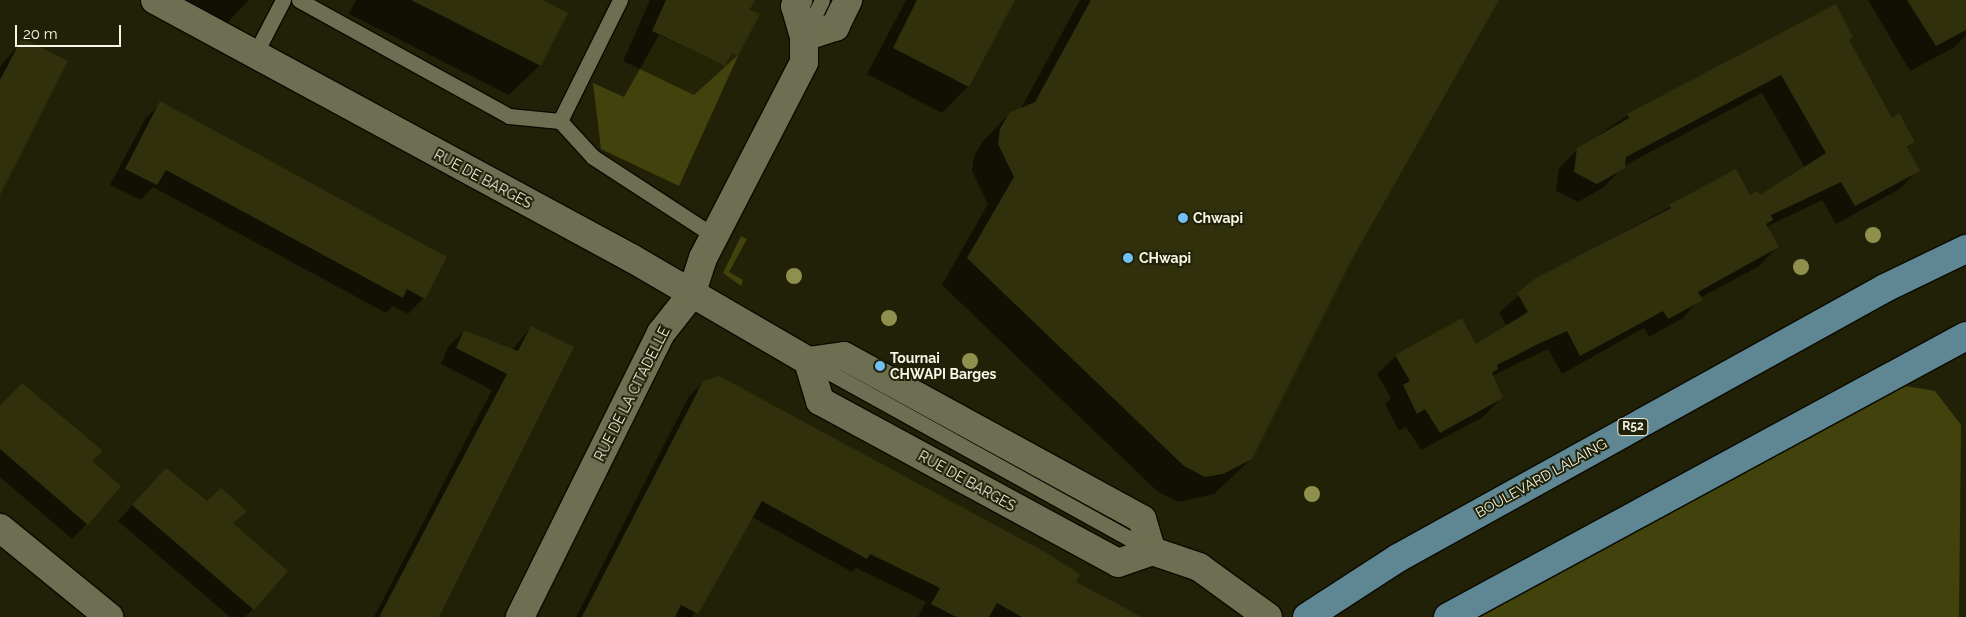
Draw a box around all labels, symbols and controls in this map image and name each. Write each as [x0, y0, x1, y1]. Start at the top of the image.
scale bar [18, 15, 124, 47]
text: 20 m [23, 25, 58, 43]
street label: RUE DE BARGES [431, 146, 535, 212]
place label: Chwapi [1193, 210, 1243, 226]
marker: Chwapi [1177, 212, 1189, 224]
place label: CHwapi [1139, 250, 1191, 266]
marker: CHwapi [1121, 251, 1135, 265]
street label: RUE DE LA CITADELLE [591, 324, 673, 464]
place label: Tournai CHWAPI Barges [890, 350, 997, 382]
marker: Tournai CHWAPI Barges [874, 360, 886, 372]
road number: R52 [1617, 418, 1649, 437]
street label: BOULEVARD LALAING [1472, 435, 1610, 521]
street label: RUE DE BARGES [915, 447, 1019, 515]

